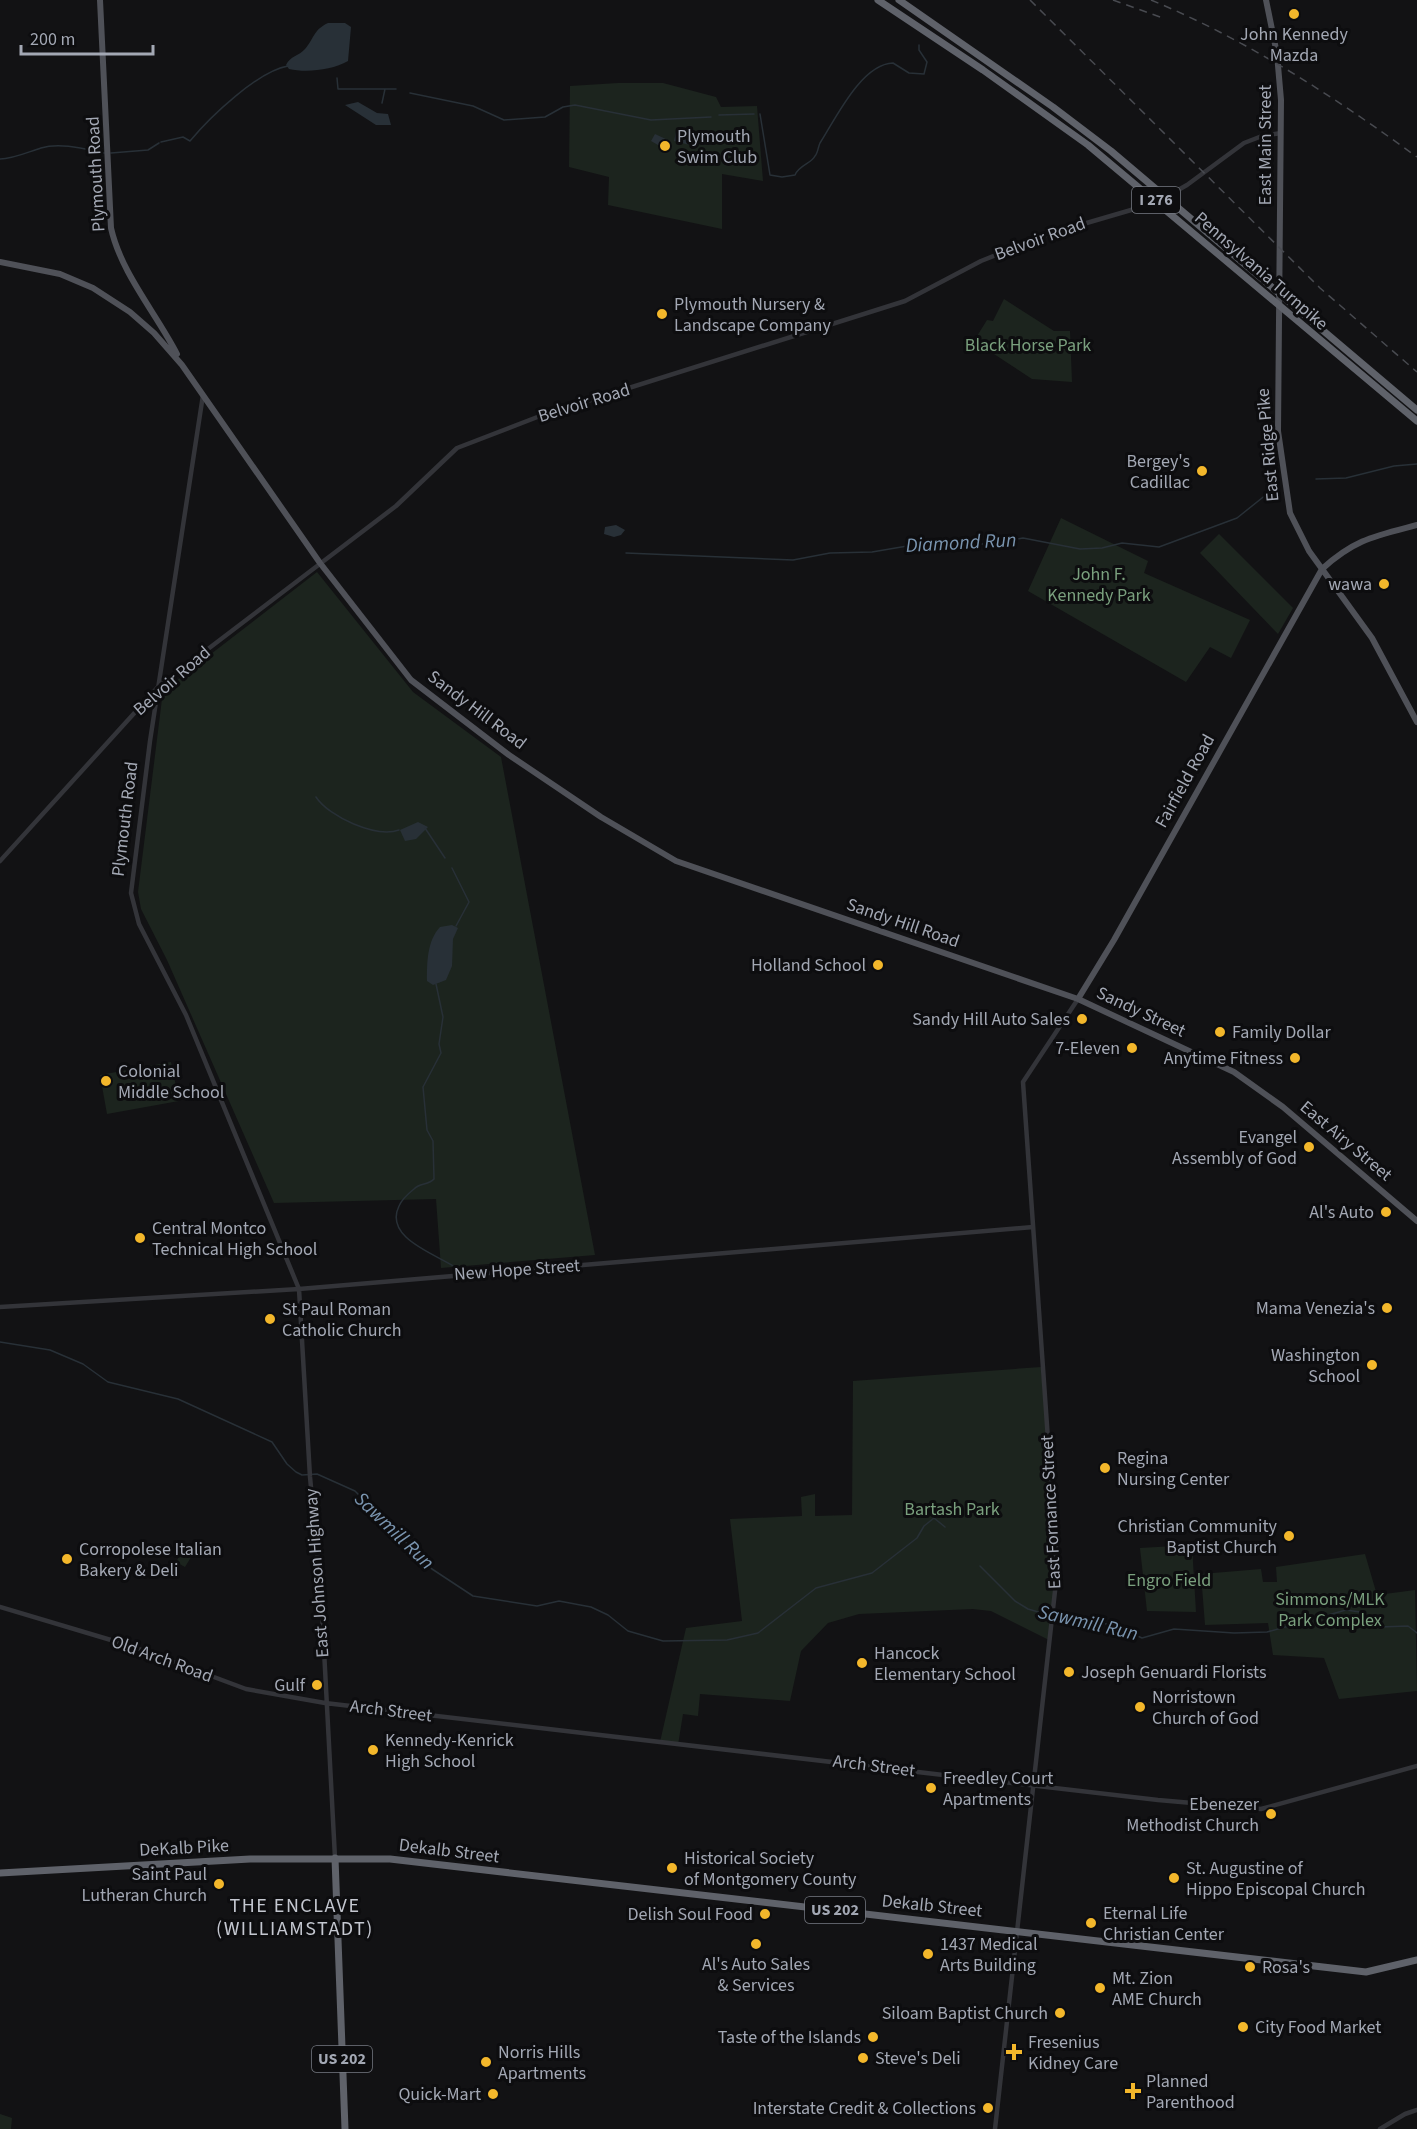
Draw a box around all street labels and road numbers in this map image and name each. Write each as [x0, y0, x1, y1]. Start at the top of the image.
street label: East Main Street [1253, 85, 1278, 205]
street label: Plymouth Road [80, 116, 112, 232]
road number: I 276 [1132, 187, 1180, 213]
street label: Pennsylvania Turnpike [1189, 206, 1333, 336]
street label: Belvoir Road [991, 211, 1089, 267]
street label: Belvoir Road [535, 377, 633, 429]
street label: East Ridge Pike [1251, 387, 1285, 503]
street label: Belvoir Road [128, 640, 216, 722]
street label: Sandy Hill Road [422, 664, 532, 756]
street label: Fairfield Road [1149, 730, 1221, 832]
street label: Plymouth Road [106, 760, 144, 878]
street label: Sandy Hill Road [843, 892, 963, 954]
street label: Sandy Street [1092, 980, 1190, 1044]
street label: East Airy Street [1295, 1095, 1397, 1187]
street label: New Hope Street [453, 1253, 581, 1287]
street label: East Fornance Street [1034, 1434, 1068, 1590]
street label: East Johnson Highway [299, 1487, 335, 1658]
street label: Old Arch Road [108, 1629, 216, 1689]
street label: Arch Street [349, 1694, 433, 1728]
street label: Arch Street [832, 1749, 916, 1783]
street label: Dekalb Street [397, 1832, 501, 1870]
street label: DeKalb Pike [139, 1833, 230, 1863]
street label: Dekalb Street [880, 1888, 984, 1924]
road number: US 202 [805, 1897, 865, 1923]
road number: US 202 [312, 2046, 372, 2072]

